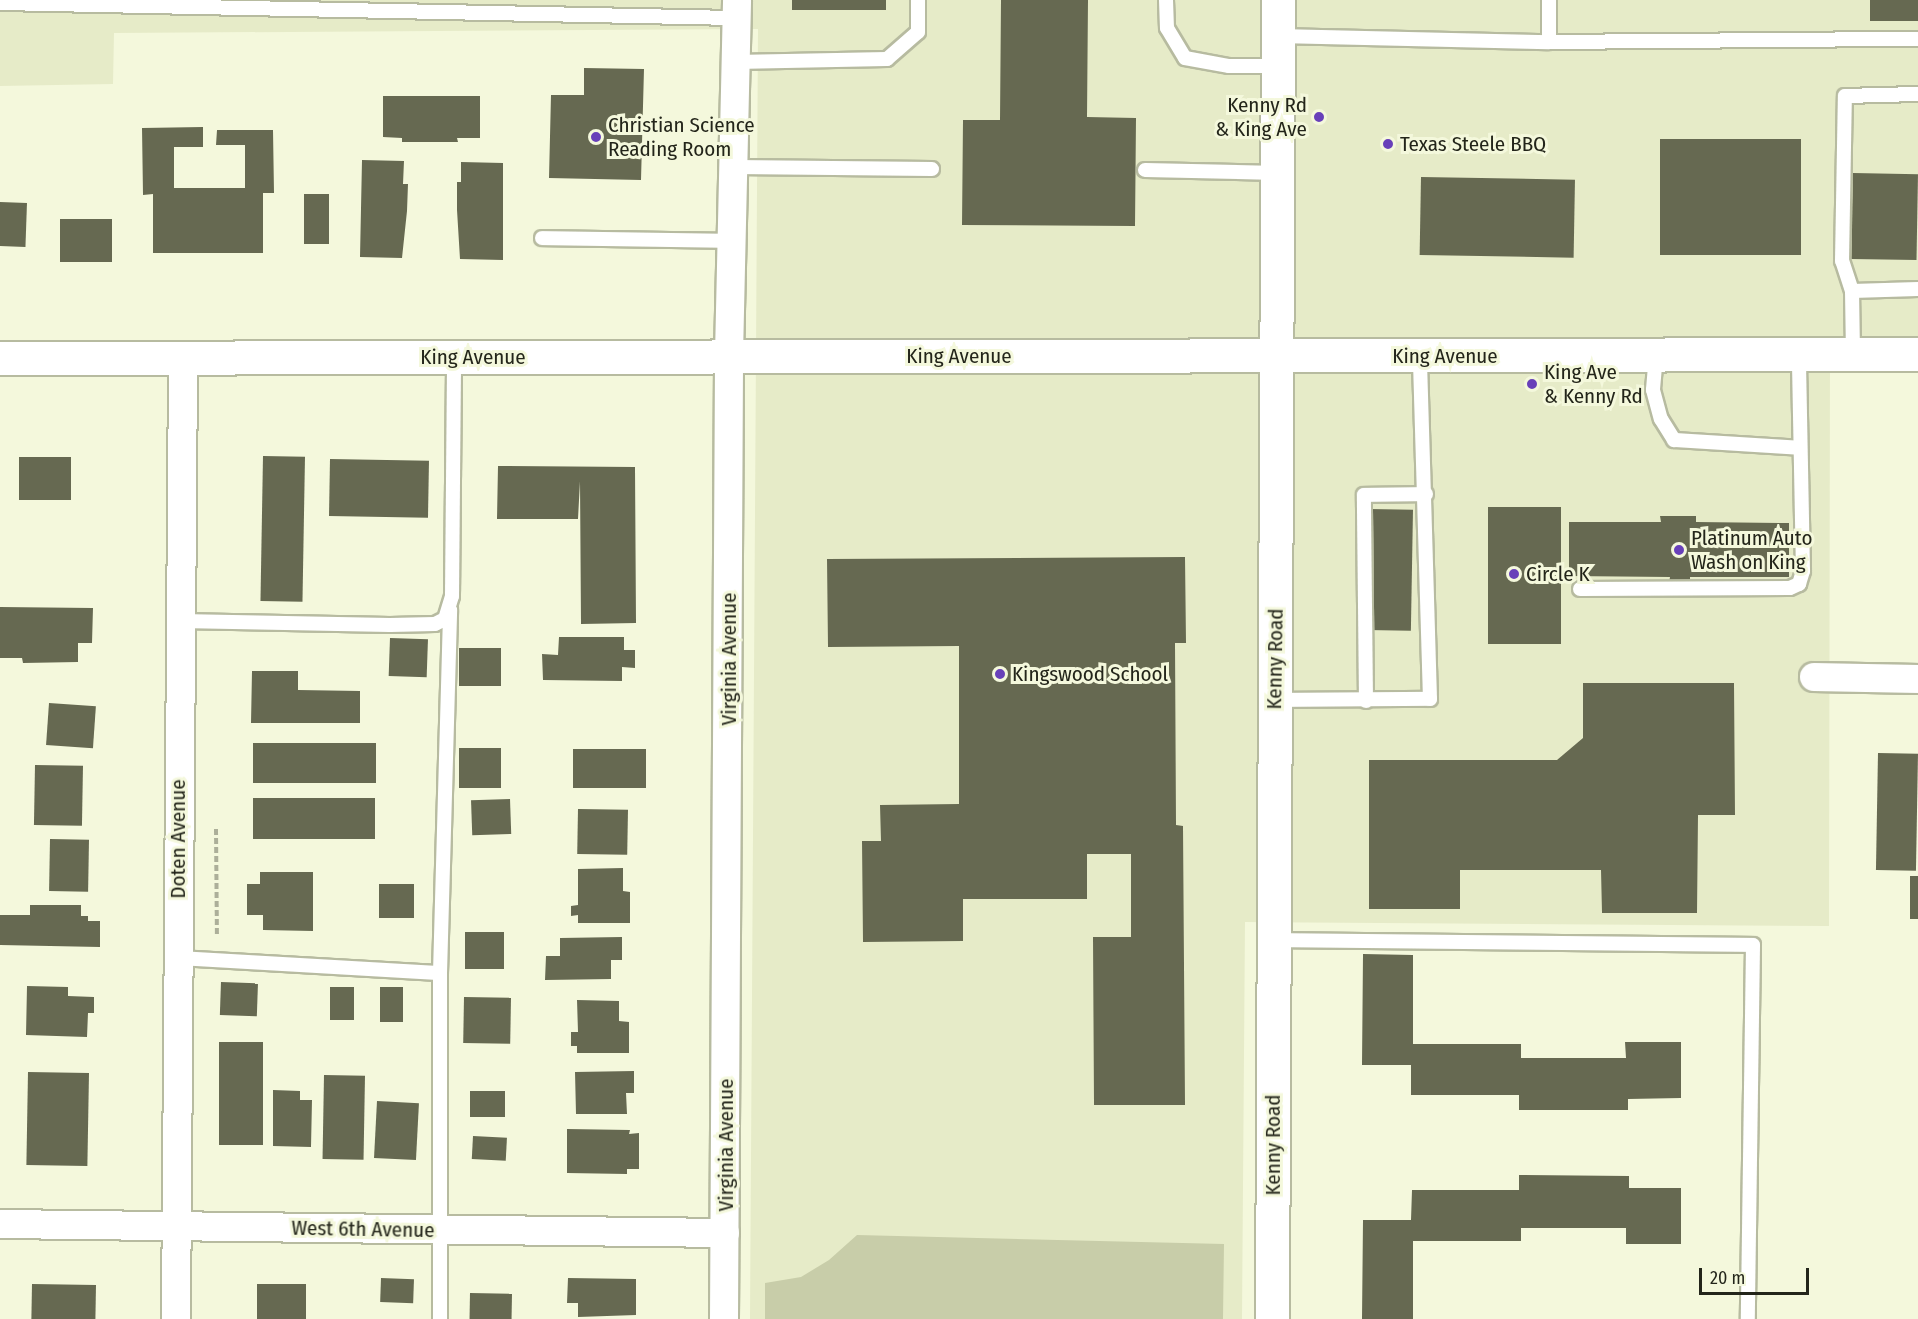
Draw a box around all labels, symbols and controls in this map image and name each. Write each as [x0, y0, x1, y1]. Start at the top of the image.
place label: Kenny Rd & King Ave [1215, 92, 1307, 142]
marker: Kenny Rd & King Ave [1312, 110, 1326, 124]
place label: Christian Science Reading Room [608, 112, 755, 162]
marker: Christian Science Reading Room [589, 130, 603, 144]
place label: Texas Steele BBQ [1400, 131, 1546, 157]
marker: Texas Steele BBQ [1381, 137, 1395, 151]
street label: King Avenue [906, 343, 1012, 369]
street label: King Avenue [1392, 343, 1498, 369]
street label: King Avenue [420, 344, 526, 370]
place label: King Ave & Kenny Rd [1544, 359, 1643, 409]
marker: King Ave & Kenny Rd [1525, 377, 1539, 391]
place label: Platinum Auto Wash on King [1691, 525, 1812, 575]
marker: Platinum Auto Wash on King [1672, 543, 1686, 557]
place label: Circle K [1526, 561, 1590, 587]
marker: Circle K [1507, 567, 1521, 581]
street label: Virginia Avenue [716, 593, 742, 725]
street label: Kenny Road [1262, 608, 1288, 710]
place label: Kingswood School [1012, 661, 1168, 687]
marker: Kingswood School [993, 667, 1007, 681]
street label: Doten Avenue [165, 779, 191, 899]
street label: Virginia Avenue [713, 1079, 739, 1211]
street label: Kenny Road [1260, 1094, 1286, 1196]
street label: West 6th Avenue [291, 1215, 435, 1243]
scale bar [1702, 1256, 1812, 1294]
text: 20 m [1710, 1267, 1745, 1289]

